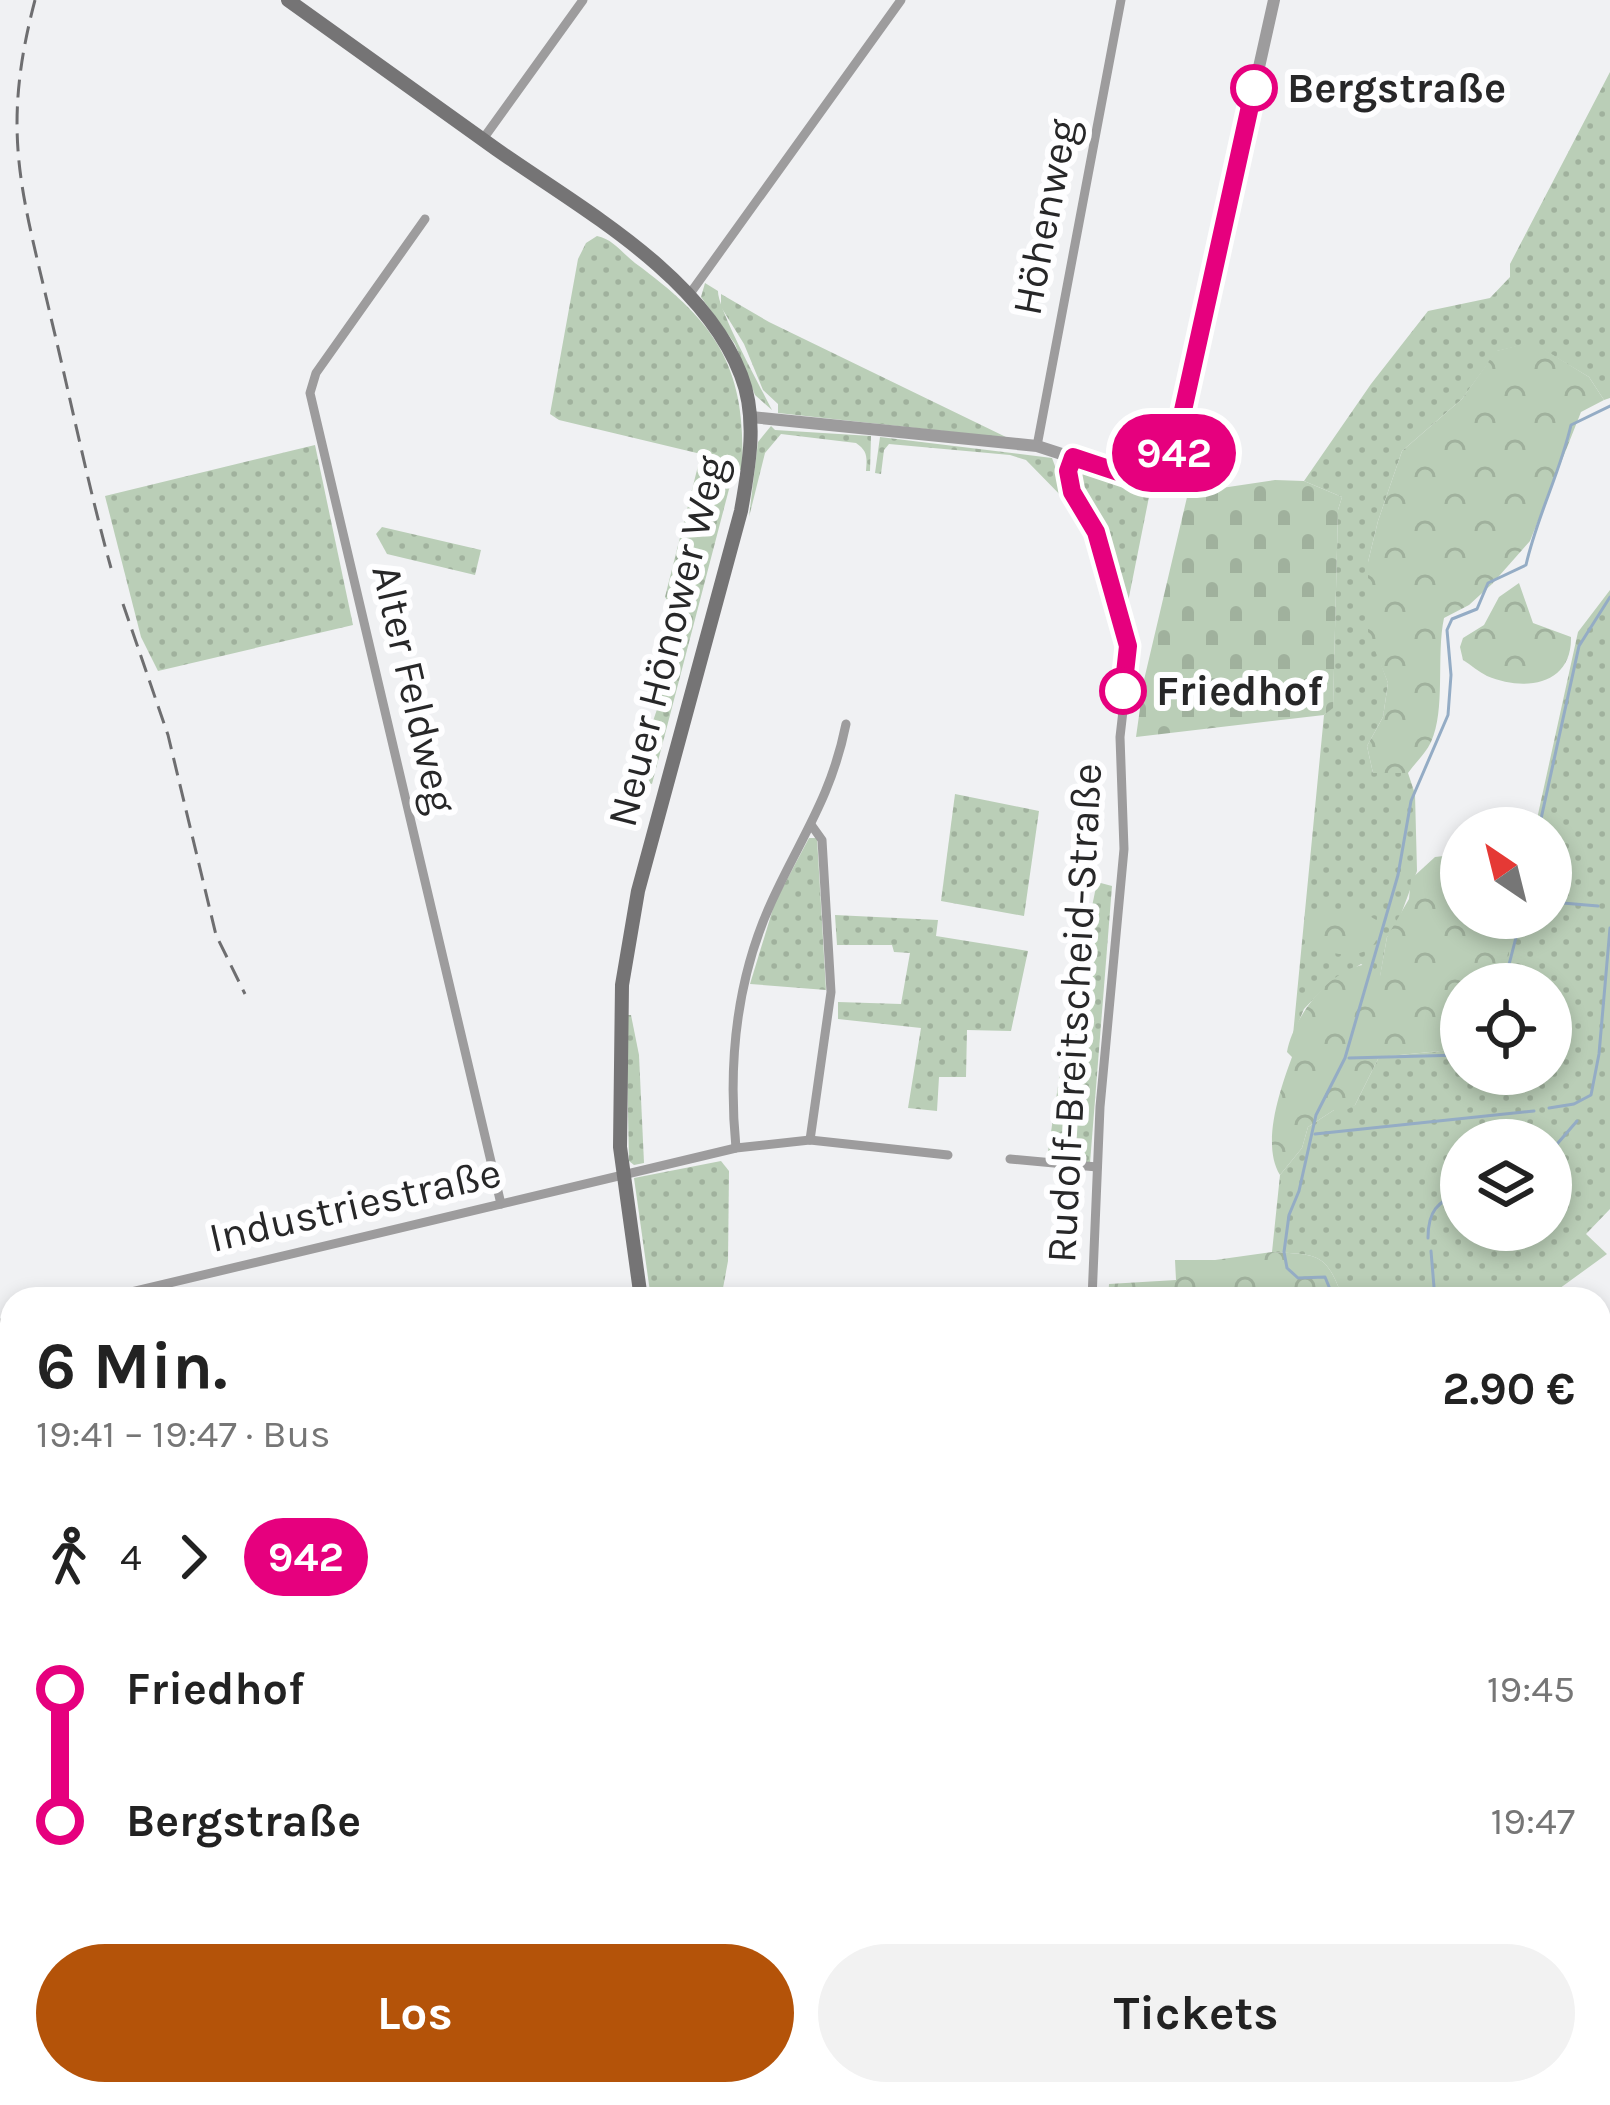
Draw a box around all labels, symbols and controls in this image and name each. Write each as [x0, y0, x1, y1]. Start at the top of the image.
place label: Bergstraße [1287, 63, 1506, 113]
marker: Bergstraße [1232, 66, 1276, 110]
street label: Höhenweg [1001, 114, 1089, 319]
line badge: 942 [1105, 414, 1243, 492]
text: 942 [1136, 428, 1212, 478]
street label: Neuer Hönower Weg [597, 450, 737, 832]
street label: Alter Feldweg [361, 560, 467, 818]
place label: Friedhof [1156, 666, 1323, 716]
marker: Friedhof [1101, 669, 1145, 713]
street label: Rudolf-Breitscheid-Straße [1036, 762, 1112, 1264]
north arrow [1440, 807, 1572, 939]
map controls [1440, 807, 1572, 1251]
button: locate [1440, 963, 1572, 1095]
button: layers [1440, 1119, 1572, 1251]
street label: Industriestraße [204, 1147, 506, 1263]
text: 6 Min. [36, 1327, 227, 1405]
text: 2.90 € [1442, 1363, 1575, 1415]
text: 19:41 – 19:47 · Bus [36, 1411, 331, 1457]
icon: walk [36, 1524, 102, 1590]
icon: forward [160, 1524, 226, 1590]
text: 942 [268, 1532, 344, 1582]
text: 4 [120, 1534, 142, 1580]
text: Friedhof [126, 1663, 305, 1715]
text: 19:45 [1487, 1666, 1575, 1712]
text: Bergstraße [126, 1795, 361, 1847]
text: 19:47 [1490, 1798, 1575, 1844]
button: Los [36, 1944, 794, 2082]
button: Tickets [818, 1944, 1575, 2082]

